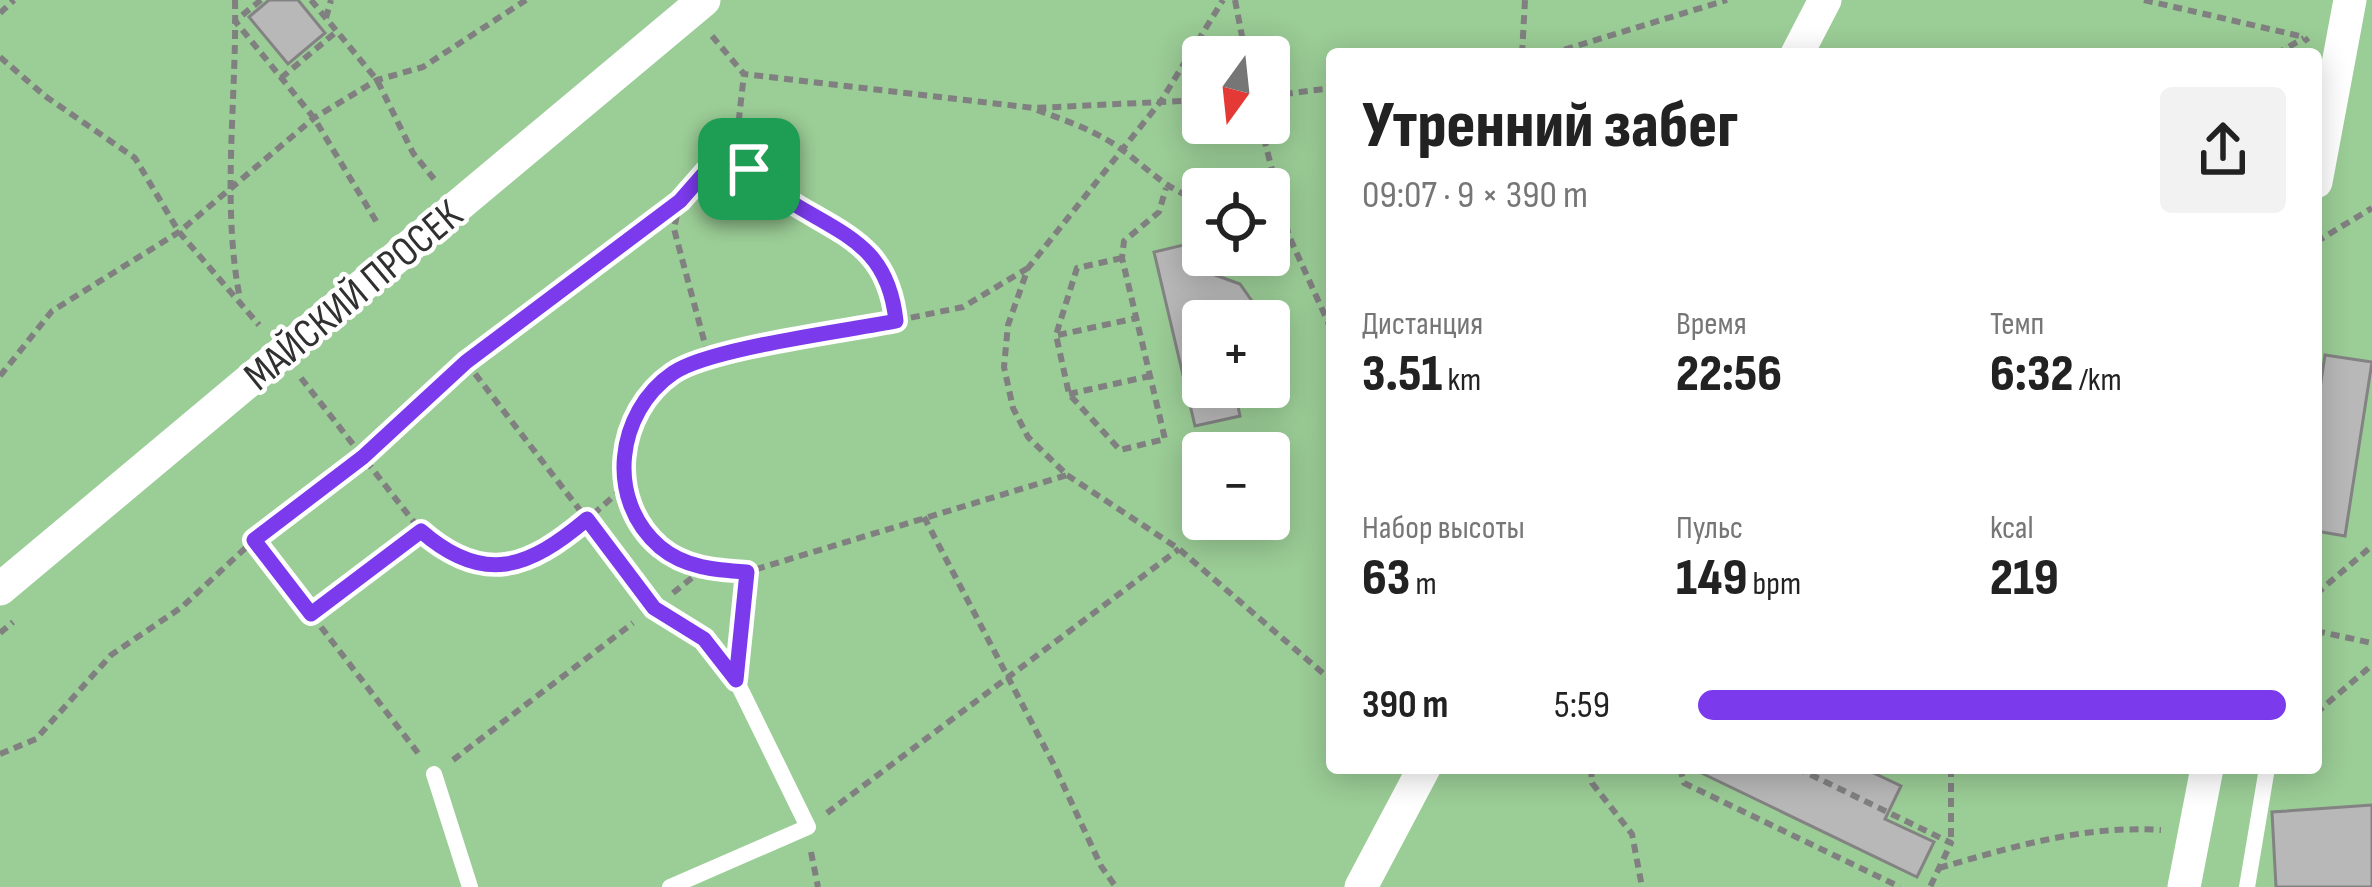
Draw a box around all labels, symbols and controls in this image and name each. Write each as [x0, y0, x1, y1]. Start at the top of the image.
north arrow [1182, 36, 1290, 144]
map controls [1182, 36, 1290, 540]
text: Утренний забег [1362, 87, 1738, 166]
button: share [2160, 87, 2286, 213]
pin [698, 118, 800, 220]
icon: arrive [716, 136, 782, 202]
button: locate [1182, 168, 1290, 276]
text: 09:07 · 9 × 390 m [1362, 172, 1588, 219]
street label: МАЙСКИЙ ПРОСЕК [234, 190, 473, 402]
button: + [1182, 300, 1290, 408]
text: Дистанция [1362, 304, 1483, 344]
text: Время [1676, 304, 1747, 344]
text: Темп [1990, 304, 2044, 344]
text: 3.51 [1362, 344, 1442, 405]
text: 22:56 [1676, 344, 1782, 405]
text: 6:32 [1990, 344, 2073, 405]
text: km [1442, 360, 1481, 400]
text: /km [2073, 360, 2122, 400]
button: − [1182, 432, 1290, 540]
text: Набор высоты [1362, 508, 1525, 548]
text: Пульс [1676, 508, 1743, 548]
text: kcal [1990, 508, 2034, 548]
text: 63 [1362, 548, 1410, 609]
text: 149 [1676, 548, 1747, 609]
text: 219 [1990, 548, 2059, 609]
text: m [1410, 564, 1437, 604]
text: bpm [1747, 564, 1801, 604]
text: 390 m [1362, 682, 1448, 729]
text: 5:59 [1554, 682, 1610, 729]

